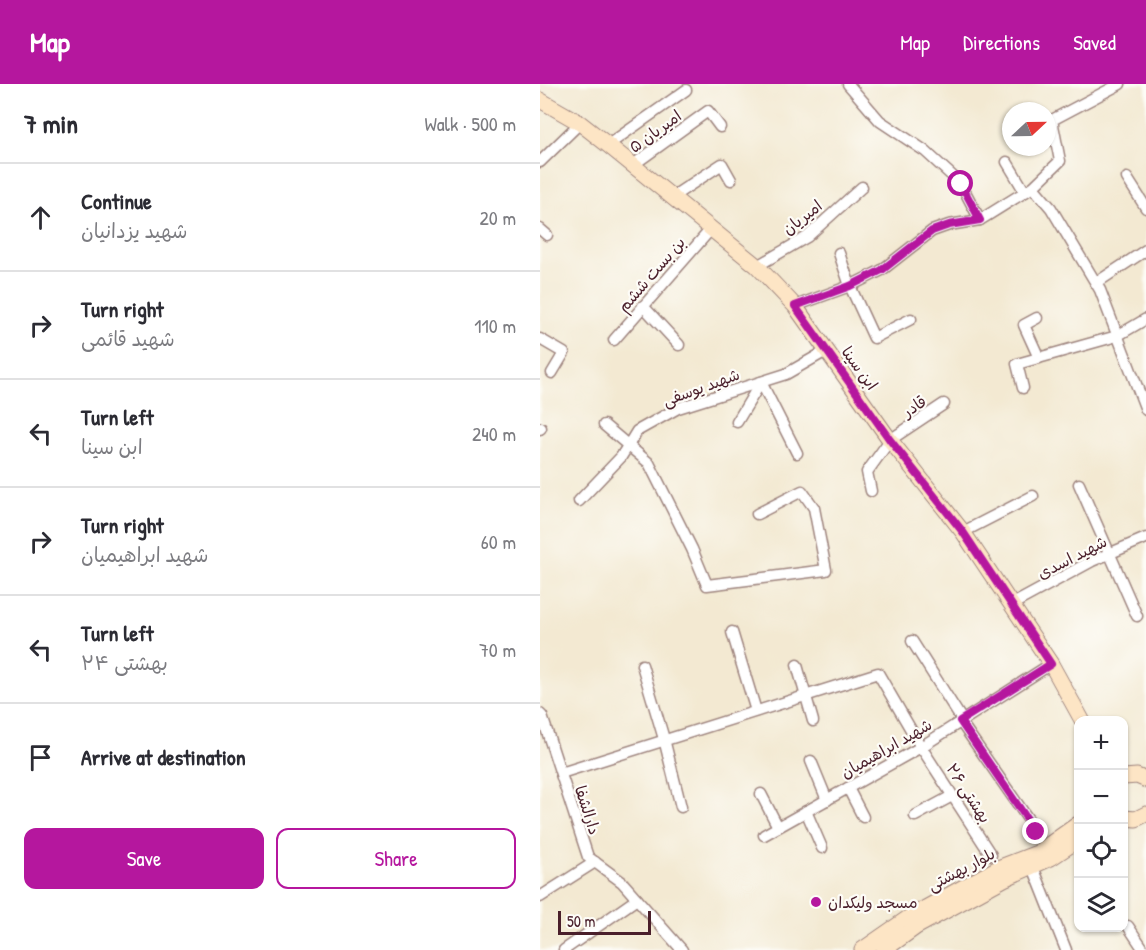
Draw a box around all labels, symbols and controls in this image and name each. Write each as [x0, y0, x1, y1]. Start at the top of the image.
text: Map [30, 23, 70, 61]
text: Map [900, 28, 930, 57]
text: Directions [963, 28, 1040, 57]
text: Saved [1073, 28, 1116, 57]
north arrow [1002, 102, 1056, 156]
street label: امیریان ۵ [624, 105, 686, 157]
text: 7 min [24, 106, 78, 141]
text: Walk · 500 m [424, 110, 516, 137]
route start [947, 170, 973, 196]
text: Continue [81, 186, 152, 216]
street label: امیریان [777, 194, 827, 240]
icon: ahead [24, 201, 57, 234]
text: 20 m [479, 204, 516, 231]
text: شهید یزدانیان [81, 217, 188, 244]
street label: بن بست ششم [612, 232, 691, 318]
text: Turn right [81, 294, 164, 324]
icon: right [24, 309, 57, 342]
text: 110 m [474, 312, 516, 339]
text: شهید قائمی [81, 325, 175, 352]
street label: ابن سینا [837, 342, 883, 394]
street label: شهید یوسفی [659, 363, 743, 411]
street label: قادر [896, 390, 930, 423]
text: Turn left [81, 402, 154, 432]
icon: left [24, 417, 57, 450]
text: 240 m [472, 420, 516, 447]
text: ابن سینا [81, 433, 143, 460]
text: Turn right [81, 510, 164, 540]
icon: right [24, 525, 57, 558]
text: 60 m [481, 528, 516, 555]
street label: شهید اسدی [1033, 530, 1111, 584]
text: شهید ابراهیمیان [81, 541, 208, 568]
text: Turn left [81, 618, 154, 648]
icon: left [24, 633, 57, 666]
text: 70 m [479, 636, 516, 663]
text: بهشتی ۲۴ [81, 649, 168, 676]
street label: شهید ابراهیمیان [836, 713, 936, 783]
map controls [1074, 716, 1128, 932]
button: + [1074, 716, 1128, 770]
icon: arrive [24, 741, 57, 774]
text: Arrive at destination [81, 742, 246, 772]
street label: بهشتی ۲۶ [941, 759, 997, 827]
button: − [1074, 770, 1128, 824]
street label: دارالشفا [570, 783, 606, 837]
route end [1022, 818, 1048, 844]
button: locate [1074, 824, 1128, 878]
button: Save [24, 828, 264, 889]
button: Share [276, 828, 516, 889]
street label: بلوار بهشتی [923, 842, 999, 896]
button: layers [1074, 878, 1128, 932]
place label: مسجد ولیکدان [828, 891, 917, 913]
marker: مسجد ولیکدان [809, 895, 823, 909]
scale bar [558, 908, 651, 936]
text: 50 m [567, 910, 596, 932]

